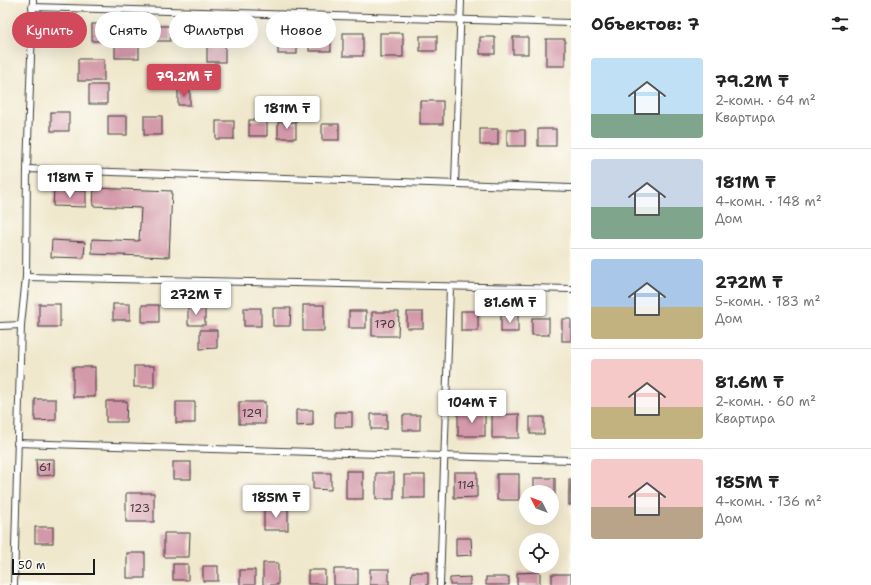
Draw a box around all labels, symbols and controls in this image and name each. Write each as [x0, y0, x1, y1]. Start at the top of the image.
chip: Купить [12, 12, 87, 48]
chip: Снять [95, 12, 161, 48]
chip: Фильтры [169, 12, 258, 48]
chip: Новое [266, 12, 336, 48]
text: Объектов: 7 [591, 13, 700, 35]
icon: filters [829, 13, 851, 35]
pin: 79.2M ₸ [147, 64, 221, 98]
text: 79.2M ₸ [156, 68, 212, 85]
text: 79.2M ₸ [715, 70, 789, 92]
icon: home [623, 74, 671, 122]
text: 2-комн. · 64 m² [715, 92, 816, 109]
pin: 181M ₸ [254, 96, 320, 130]
text: 181M ₸ [264, 100, 310, 117]
text: Квартира [715, 109, 775, 126]
pin: 118M ₸ [37, 165, 103, 199]
text: 118M ₸ [47, 169, 93, 186]
text: 181M ₸ [715, 171, 776, 193]
icon: home [623, 175, 671, 223]
text: 4-комн. · 148 m² [715, 193, 822, 210]
text: Дом [715, 210, 743, 227]
text: 272M ₸ [715, 271, 783, 293]
icon: home [623, 275, 671, 323]
pin: 272M ₸ [163, 282, 229, 316]
text: 272M ₸ [170, 286, 222, 303]
pin: 81.6M ₸ [473, 290, 547, 324]
text: 5-комн. · 183 m² [715, 293, 821, 310]
text: 81.6M ₸ [484, 294, 536, 311]
text: Дом [715, 310, 743, 327]
house number: 170 [375, 316, 395, 332]
text: 81.6M ₸ [715, 371, 784, 393]
icon: home [623, 375, 671, 423]
pin: 104M ₸ [439, 390, 505, 424]
text: 2-комн. · 60 m² [715, 393, 816, 410]
text: 104M ₸ [447, 394, 497, 411]
house number: 129 [242, 405, 262, 421]
text: Квартира [715, 410, 775, 427]
house number: 61 [39, 459, 51, 475]
text: 185M ₸ [715, 471, 779, 493]
icon: home [623, 475, 671, 523]
house number: 114 [457, 477, 475, 493]
pin: 185M ₸ [243, 485, 309, 519]
north arrow [519, 485, 559, 525]
map controls [519, 485, 559, 573]
text: 185M ₸ [252, 489, 301, 506]
text: 4-комн. · 136 m² [715, 493, 822, 510]
house number: 123 [130, 500, 150, 516]
text: Дом [715, 510, 743, 527]
button: locate [519, 533, 559, 573]
scale bar [12, 557, 95, 576]
text: 50 m [18, 558, 46, 573]

